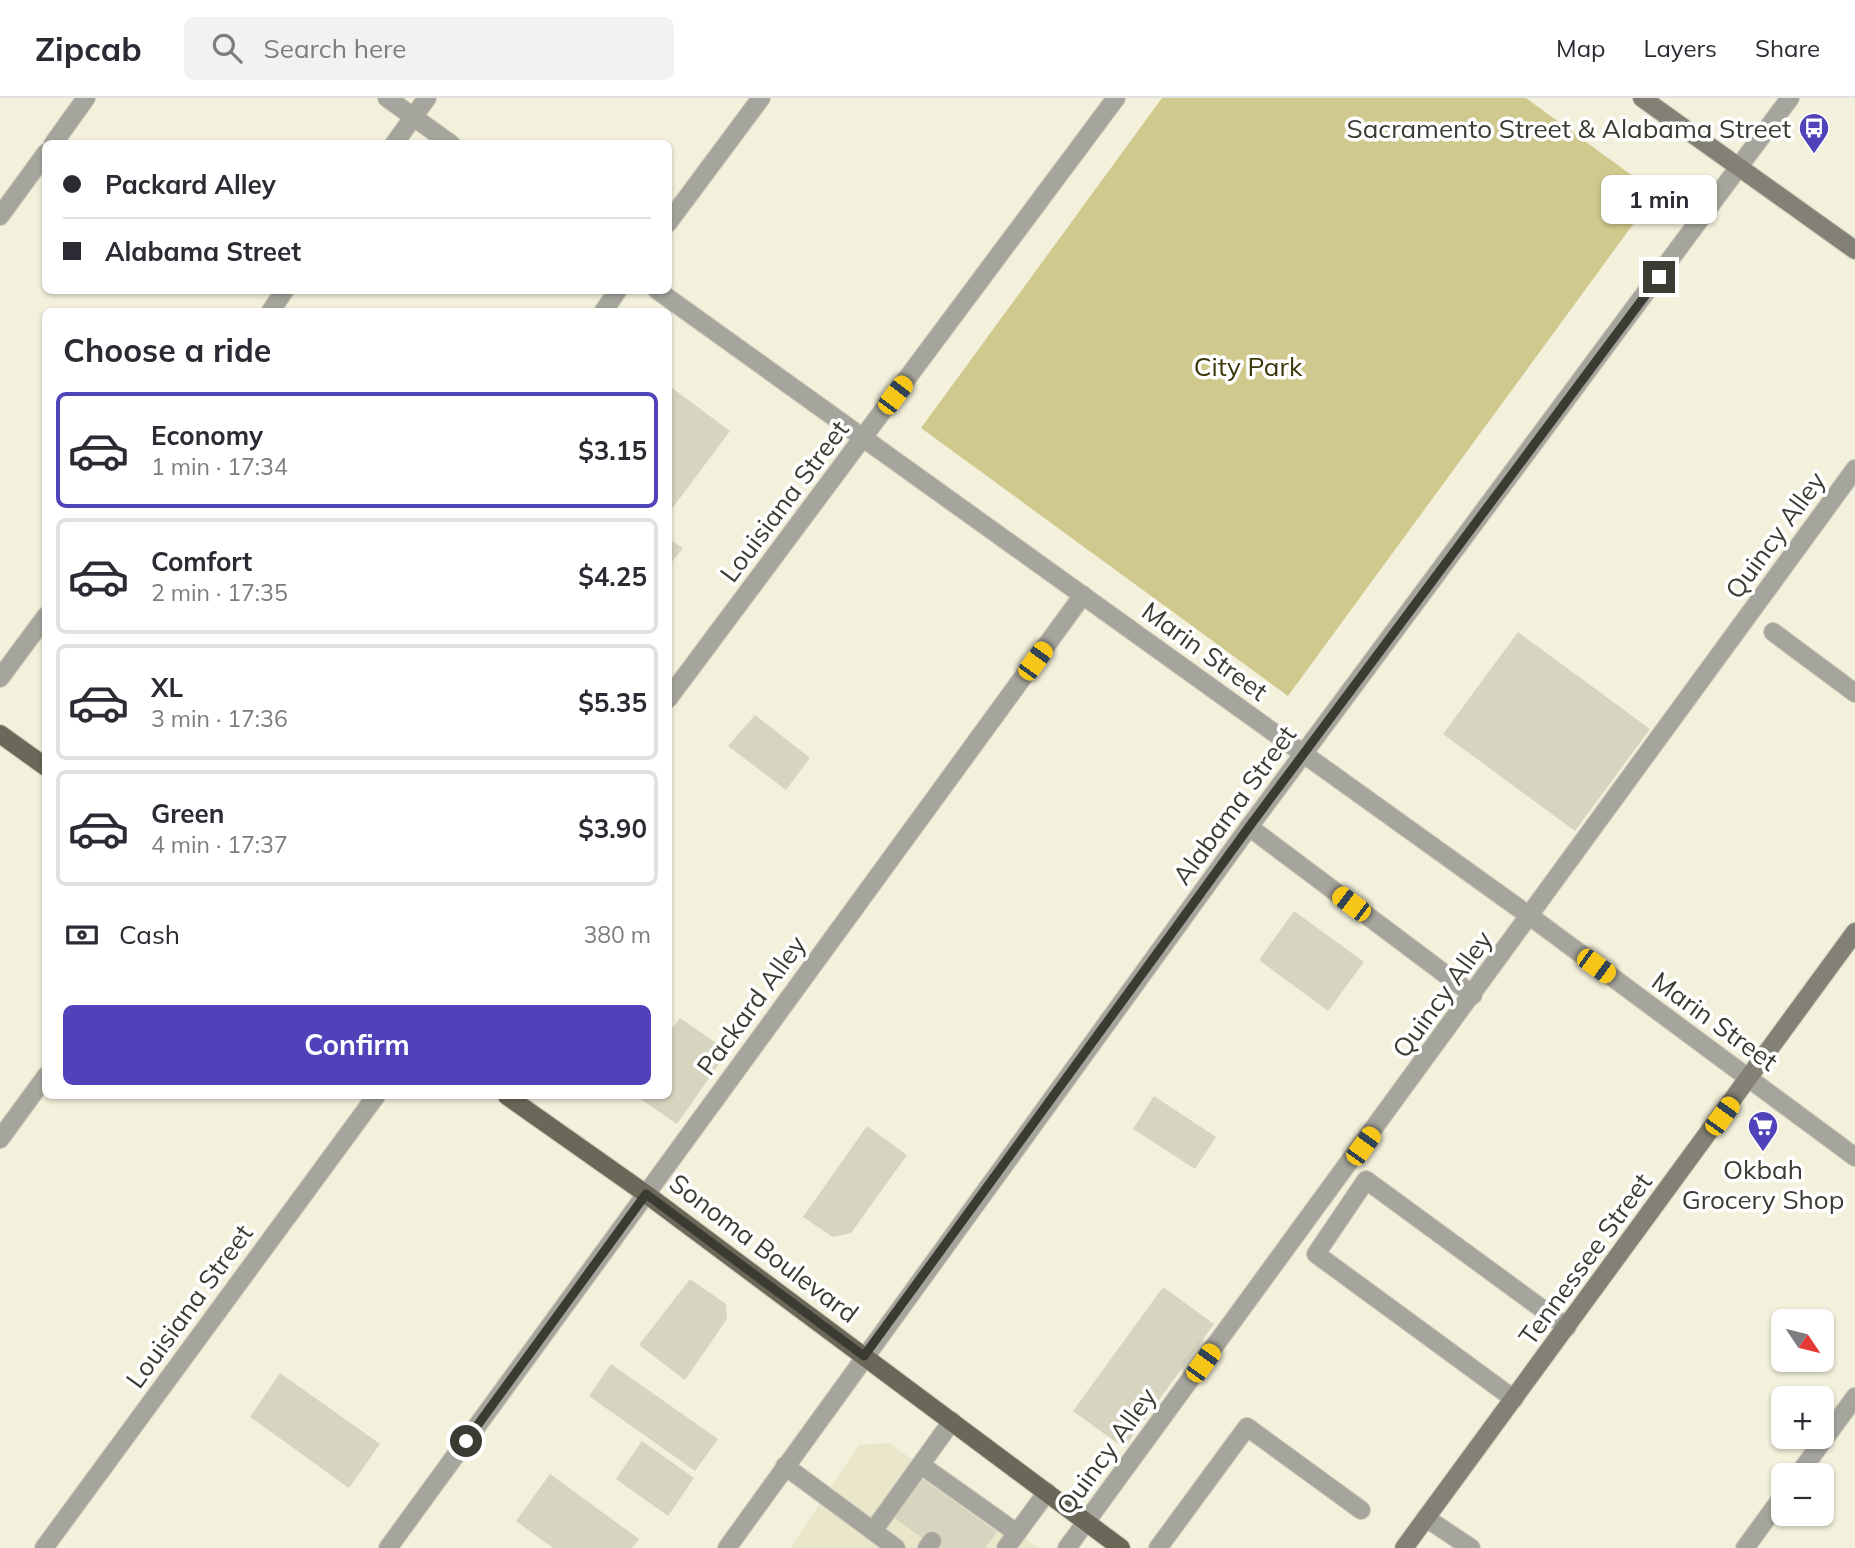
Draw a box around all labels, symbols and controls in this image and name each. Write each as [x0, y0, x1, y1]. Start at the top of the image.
search box [184, 17, 674, 80]
text: Zipcab [35, 28, 142, 69]
icon: search [208, 29, 246, 67]
text: Search here [264, 32, 407, 65]
text: Map [1556, 33, 1605, 63]
text: Layers [1643, 33, 1717, 63]
text: Share [1755, 33, 1820, 63]
bus stop icon: Sacramento Street & Alabama Street [1797, 111, 1831, 155]
place label: Sacramento Street & Alabama Street [1346, 112, 1791, 145]
text: Packard Alley [105, 168, 276, 201]
callout: 1 min [1601, 176, 1717, 225]
text: 1 min [1629, 185, 1689, 214]
text: Alabama Street [105, 235, 301, 268]
route end [1643, 261, 1675, 293]
text: Choose a ride [63, 330, 271, 370]
park label: City Park [1194, 350, 1303, 383]
car [874, 372, 917, 418]
street label: Louisiana Street [712, 413, 856, 589]
icon: car [67, 419, 130, 482]
text: Economy [151, 419, 263, 452]
text: $3.15 [578, 434, 647, 467]
text: 1 min · 17:34 [151, 452, 288, 481]
street label: Quincy Alley [1718, 465, 1832, 605]
icon: car [67, 545, 130, 608]
text: Comfort [151, 545, 252, 578]
text: $4.25 [578, 560, 647, 593]
text: 2 min · 17:35 [151, 578, 288, 607]
street label: Marin Street [1136, 594, 1274, 708]
car [1015, 638, 1056, 684]
icon: car [67, 671, 130, 734]
text: XL [151, 671, 183, 704]
text: $5.35 [578, 686, 647, 719]
text: 3 min · 17:36 [151, 704, 288, 733]
street label: Alabama Street [1165, 719, 1303, 891]
icon: car [67, 797, 130, 860]
text: Green [151, 797, 224, 830]
text: $3.90 [578, 812, 647, 845]
text: 4 min · 17:37 [151, 830, 288, 859]
car [1328, 883, 1375, 925]
icon: cash [63, 916, 101, 954]
text: Cash [119, 918, 180, 951]
text: 380 m [583, 920, 651, 949]
street label: Quincy Alley [1385, 924, 1499, 1064]
street label: Packard Alley [689, 929, 813, 1081]
car [1573, 945, 1620, 987]
street label: Marin Street [1646, 964, 1784, 1078]
button: Confirm [63, 1005, 651, 1085]
car [1702, 1093, 1743, 1139]
supermarket icon: Okbah Grocery Shop [1746, 1109, 1780, 1153]
car [1343, 1123, 1384, 1169]
place label: Okbah Grocery Shop [1682, 1153, 1844, 1216]
street label: Sonoma Boulevard [663, 1166, 865, 1330]
street label: Tennessee Street [1511, 1166, 1659, 1352]
street label: Louisiana Street [119, 1218, 259, 1394]
north arrow [1771, 1309, 1834, 1372]
map controls [1771, 1309, 1834, 1526]
car [1183, 1340, 1224, 1386]
street label: Quincy Alley [1049, 1381, 1163, 1521]
button: + [1771, 1386, 1834, 1449]
route start [450, 1425, 482, 1457]
button: − [1771, 1463, 1834, 1526]

